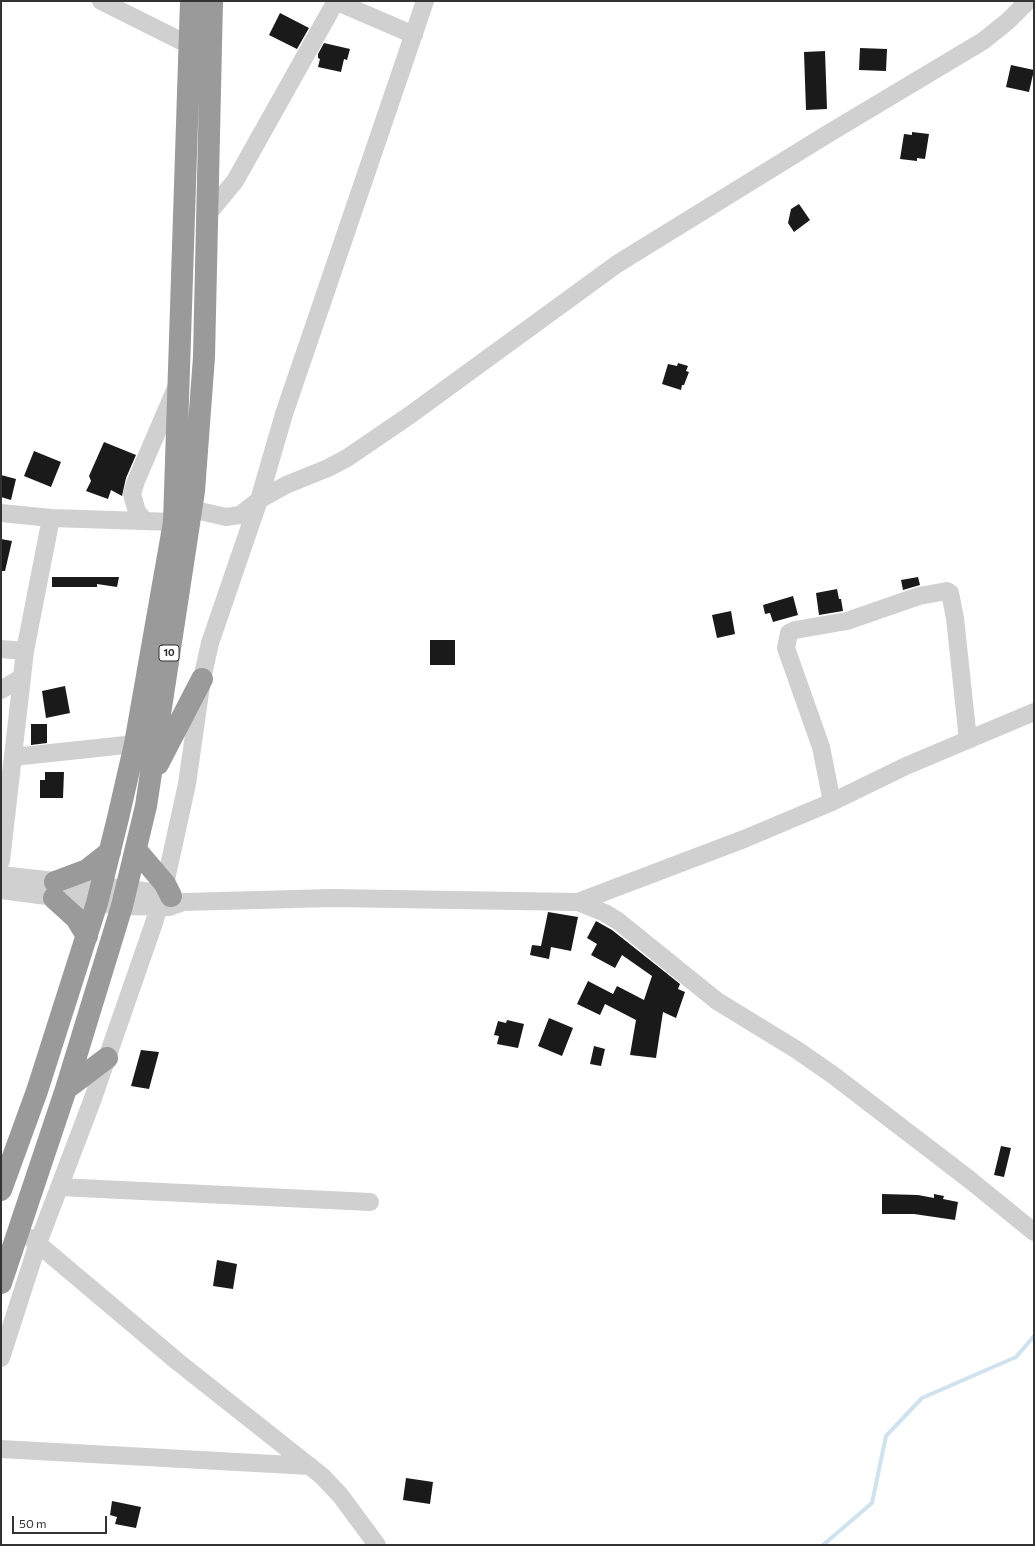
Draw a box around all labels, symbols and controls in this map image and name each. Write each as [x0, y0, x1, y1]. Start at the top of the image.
road number: 10 [159, 645, 179, 661]
scale bar [14, 1508, 109, 1534]
text: 50 m [19, 1516, 47, 1530]

